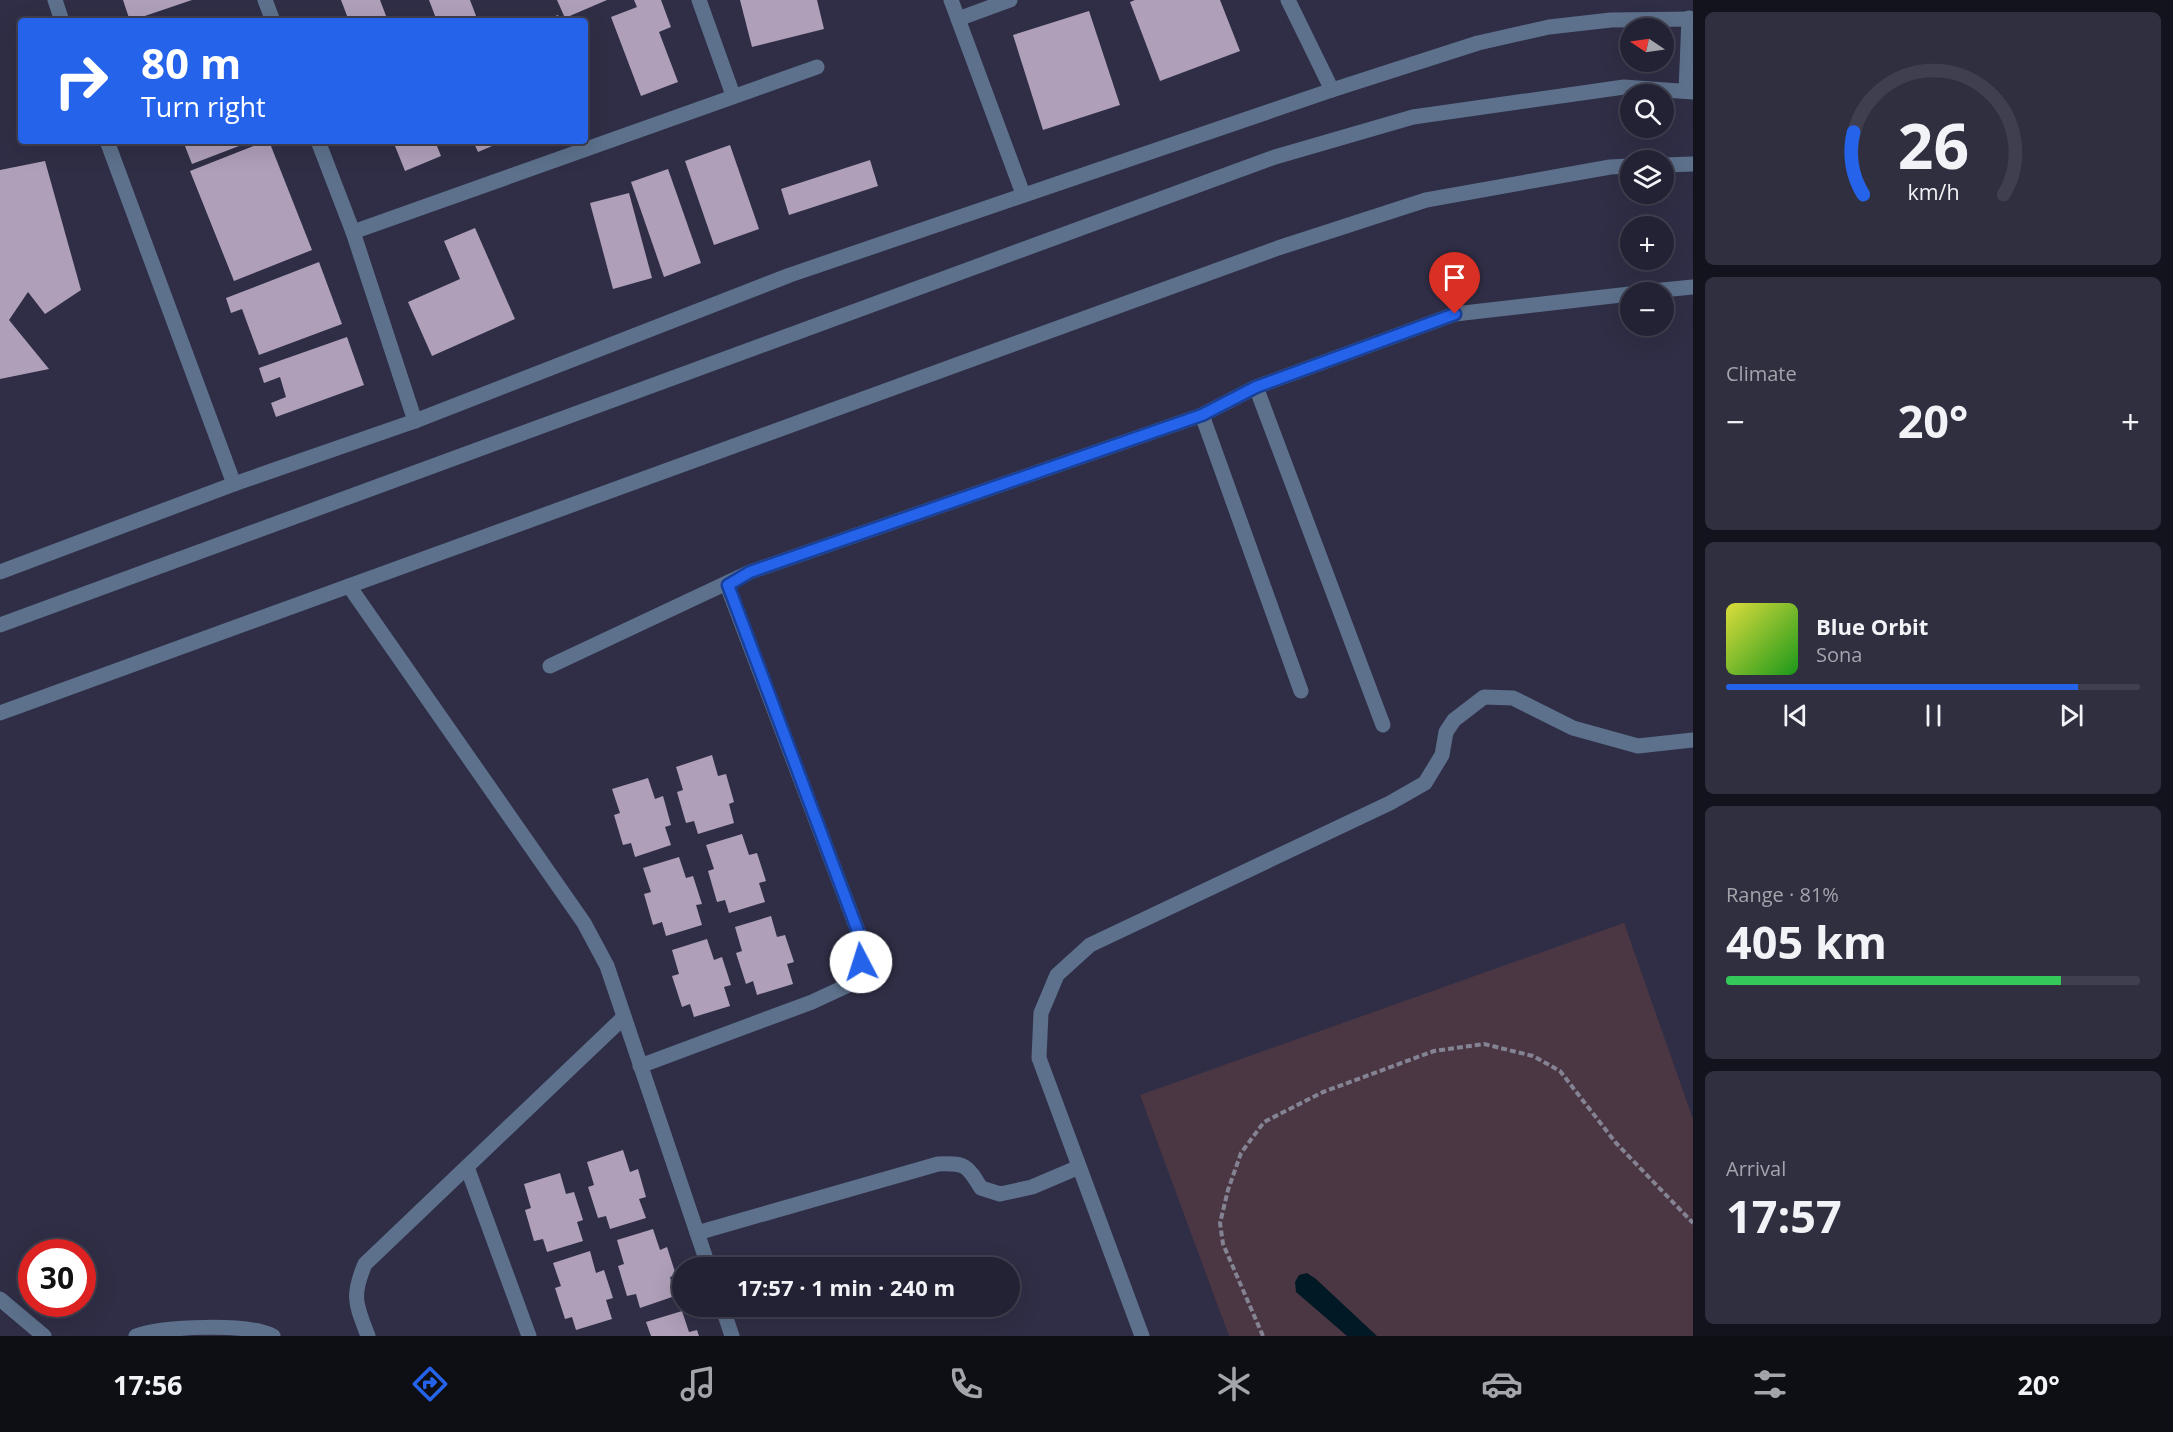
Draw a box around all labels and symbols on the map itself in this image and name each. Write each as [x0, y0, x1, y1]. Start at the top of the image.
north arrow [1620, 18, 1674, 72]
pin [1429, 252, 1480, 314]
position arrow [829, 930, 893, 994]
speed limit sign: 30 [18, 1239, 96, 1317]

